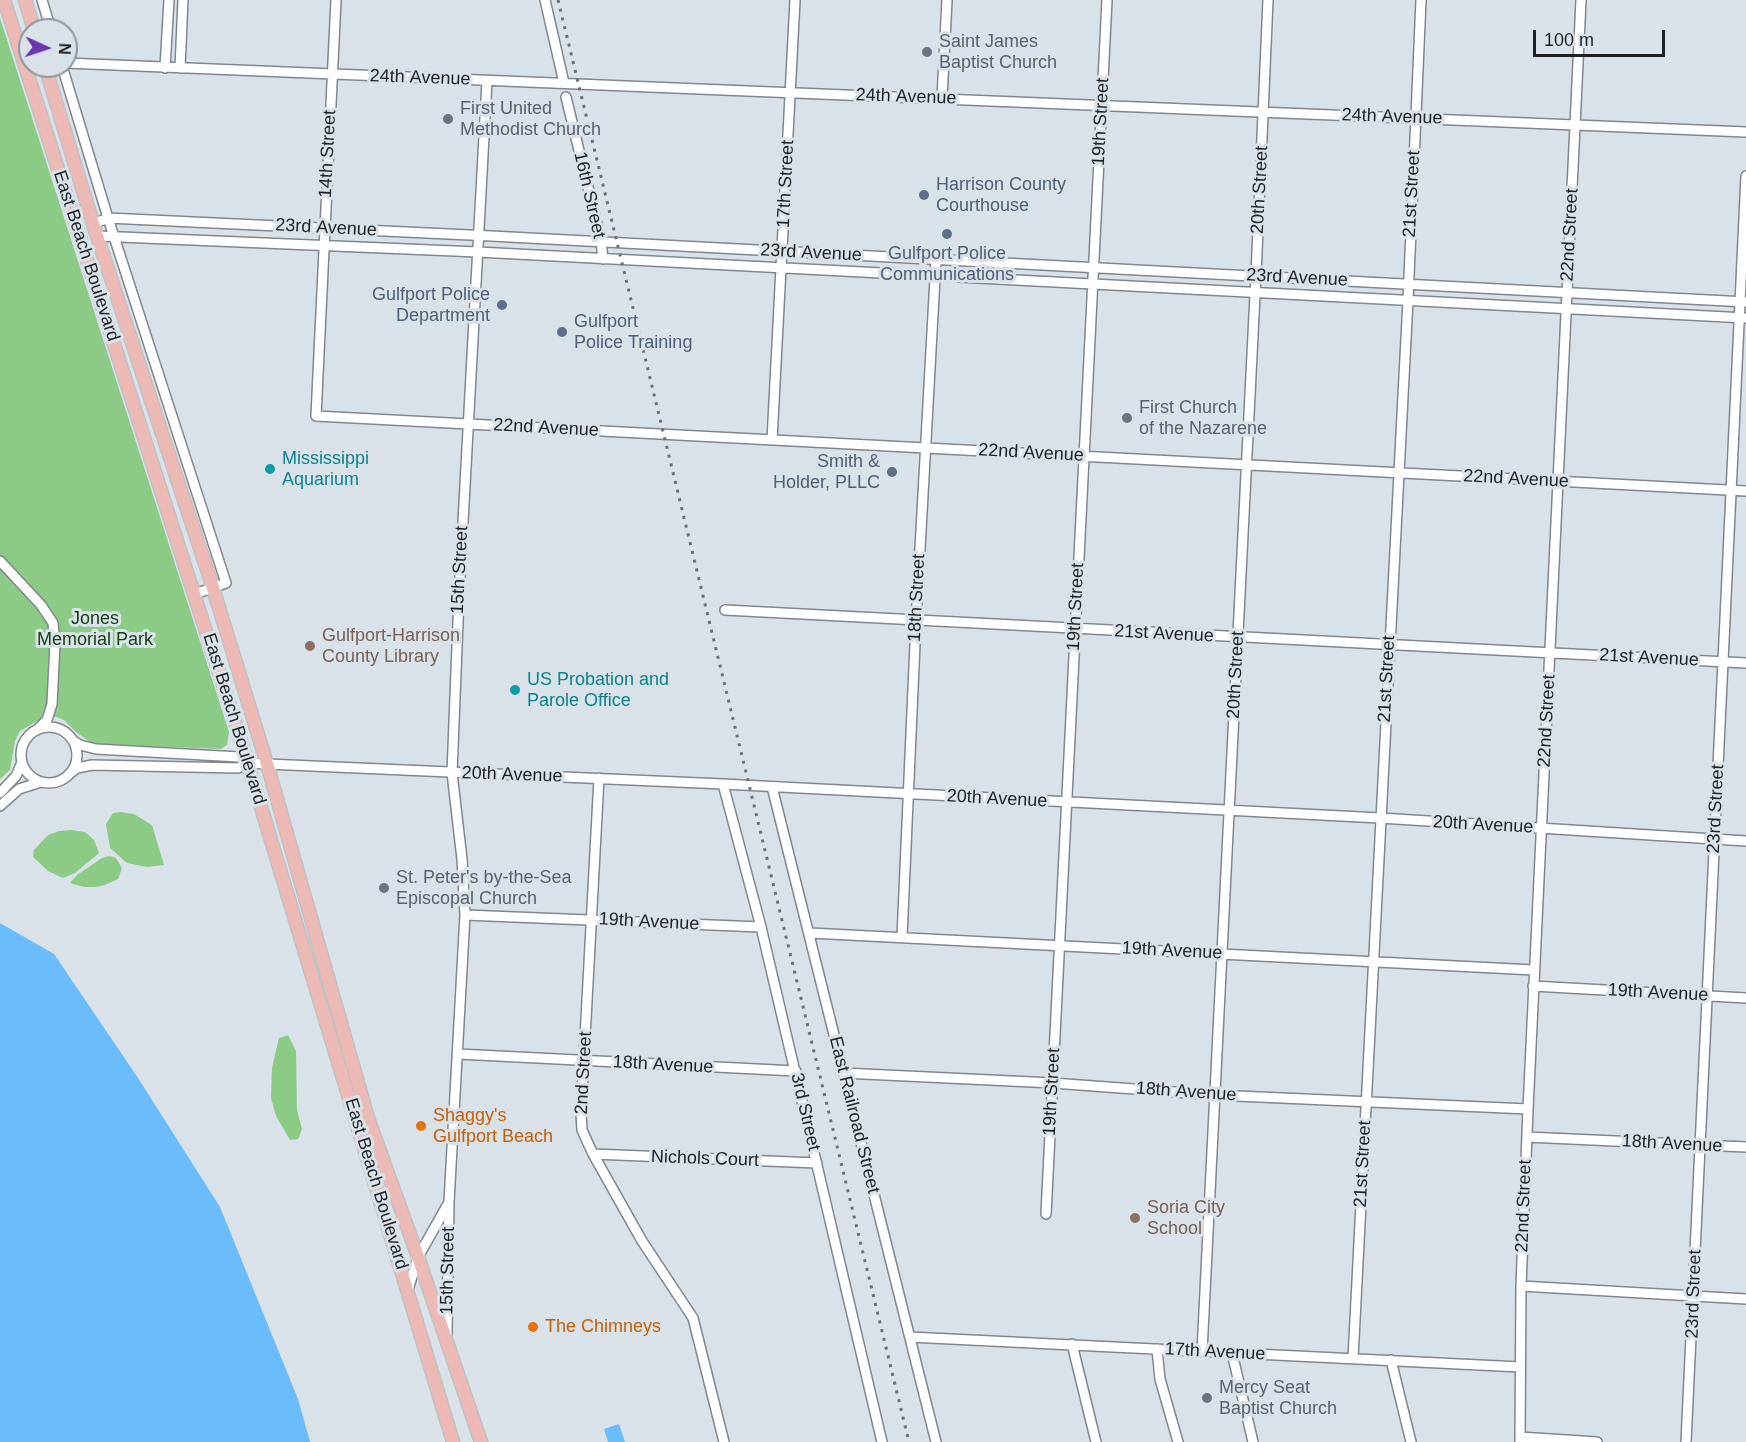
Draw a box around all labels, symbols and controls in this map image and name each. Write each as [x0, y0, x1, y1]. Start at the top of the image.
north arrow [18, 18, 78, 78]
scale bar [1536, 18, 1668, 56]
text: 100 m [1544, 30, 1594, 50]
place label: Saint James Baptist Church [939, 31, 1057, 74]
text: N [56, 43, 73, 55]
marker: Saint James Baptist Church [920, 45, 934, 59]
street label: 24th Avenue [369, 65, 471, 91]
street label: 19th Street [1088, 77, 1114, 167]
street label: 24th Avenue [855, 84, 957, 110]
place label: First United Methodist Church [460, 98, 601, 140]
street label: 24th Avenue [1341, 104, 1443, 130]
street label: 14th Street [315, 109, 341, 199]
marker: First United Methodist Church [441, 112, 455, 126]
street label: 17th Street [773, 139, 799, 229]
street label: 20th Street [1247, 145, 1273, 235]
street label: 16th Street [569, 150, 609, 240]
street label: 21st Street [1399, 150, 1425, 238]
street label: East Beach Boulevard [48, 168, 124, 344]
place label: Harrison County Courthouse [936, 174, 1066, 216]
marker: Harrison County Courthouse [917, 188, 931, 202]
street label: 22nd Street [1557, 188, 1583, 282]
street label: 23rd Avenue [275, 215, 377, 241]
marker: Gulfport Police Communications [940, 227, 954, 241]
street label: 23rd Avenue [760, 240, 862, 266]
place label: Gulfport Police Communications [880, 243, 1014, 286]
street label: 23rd Avenue [1246, 265, 1348, 291]
place label: Gulfport Police Department [372, 284, 490, 326]
marker: Gulfport Police Department [495, 298, 509, 312]
place label: Gulfport Police Training [574, 311, 692, 354]
marker: Gulfport Police Training [555, 325, 569, 339]
place label: First Church of the Nazarene [1139, 397, 1267, 440]
marker: First Church of the Nazarene [1120, 411, 1134, 425]
street label: 22nd Avenue [493, 414, 599, 442]
street label: 22nd Avenue [978, 439, 1084, 467]
place label: Mississippi Aquarium [282, 448, 369, 490]
place label: Smith & Holder, PLLC [773, 451, 880, 494]
marker: Mississippi Aquarium [263, 462, 277, 476]
marker: Smith & Holder, PLLC [885, 465, 899, 479]
street label: 22nd Avenue [1463, 465, 1569, 493]
street label: 15th Street [447, 525, 473, 615]
street label: 18th Street [904, 553, 930, 643]
street label: 19th Street [1063, 562, 1089, 652]
park label: Jones Memorial Park [37, 608, 153, 650]
street label: 21st Avenue [1114, 621, 1214, 647]
place label: Gulfport-Harrison County Library [322, 625, 460, 668]
street label: 20th Street [1223, 630, 1249, 720]
street label: East Beach Boulevard [198, 631, 270, 807]
street label: 21st Street [1374, 635, 1400, 723]
marker: Gulfport-Harrison County Library [303, 639, 317, 653]
street label: 21st Avenue [1599, 645, 1699, 671]
place label: US Probation and Parole Office [527, 669, 669, 712]
street label: 22nd Street [1534, 674, 1560, 768]
marker: US Probation and Parole Office [508, 683, 522, 697]
street label: 20th Avenue [461, 762, 563, 788]
street label: 23rd Street [1703, 764, 1729, 854]
street label: 20th Avenue [946, 786, 1048, 812]
street label: 20th Avenue [1432, 812, 1534, 838]
place label: St. Peter's by-the-Sea Episcopal Church [396, 867, 572, 910]
marker: St. Peter's by-the-Sea Episcopal Church [377, 881, 391, 895]
street label: 19th Avenue [598, 909, 700, 935]
street label: 19th Avenue [1121, 938, 1223, 964]
street label: 19th Avenue [1607, 980, 1709, 1006]
street label: 2nd Street [571, 1031, 597, 1115]
street label: East Railroad Street [824, 1034, 884, 1196]
street label: 19th Street [1039, 1047, 1065, 1137]
street label: 18th Avenue [612, 1052, 714, 1078]
street label: 3rd Street [786, 1071, 824, 1153]
street label: 18th Avenue [1135, 1078, 1237, 1106]
street label: East Beach Boulevard [340, 1096, 412, 1272]
place label: Shaggy's Gulfport Beach [433, 1105, 553, 1148]
marker: Shaggy's Gulfport Beach [414, 1119, 428, 1133]
street label: 21st Street [1350, 1120, 1376, 1208]
street label: 18th Avenue [1621, 1131, 1723, 1157]
street label: Nichols Court [651, 1146, 759, 1172]
street label: 22nd Street [1512, 1159, 1536, 1253]
place label: Soria City School [1147, 1197, 1225, 1240]
marker: Soria City School [1128, 1211, 1142, 1225]
street label: 15th Street [436, 1227, 460, 1315]
street label: 23rd Street [1682, 1249, 1706, 1339]
place label: The Chimneys [545, 1316, 661, 1338]
marker: The Chimneys [526, 1320, 540, 1334]
street label: 17th Avenue [1164, 1339, 1266, 1365]
place label: Mercy Seat Baptist Church [1219, 1377, 1337, 1420]
marker: Mercy Seat Baptist Church [1200, 1391, 1214, 1405]

